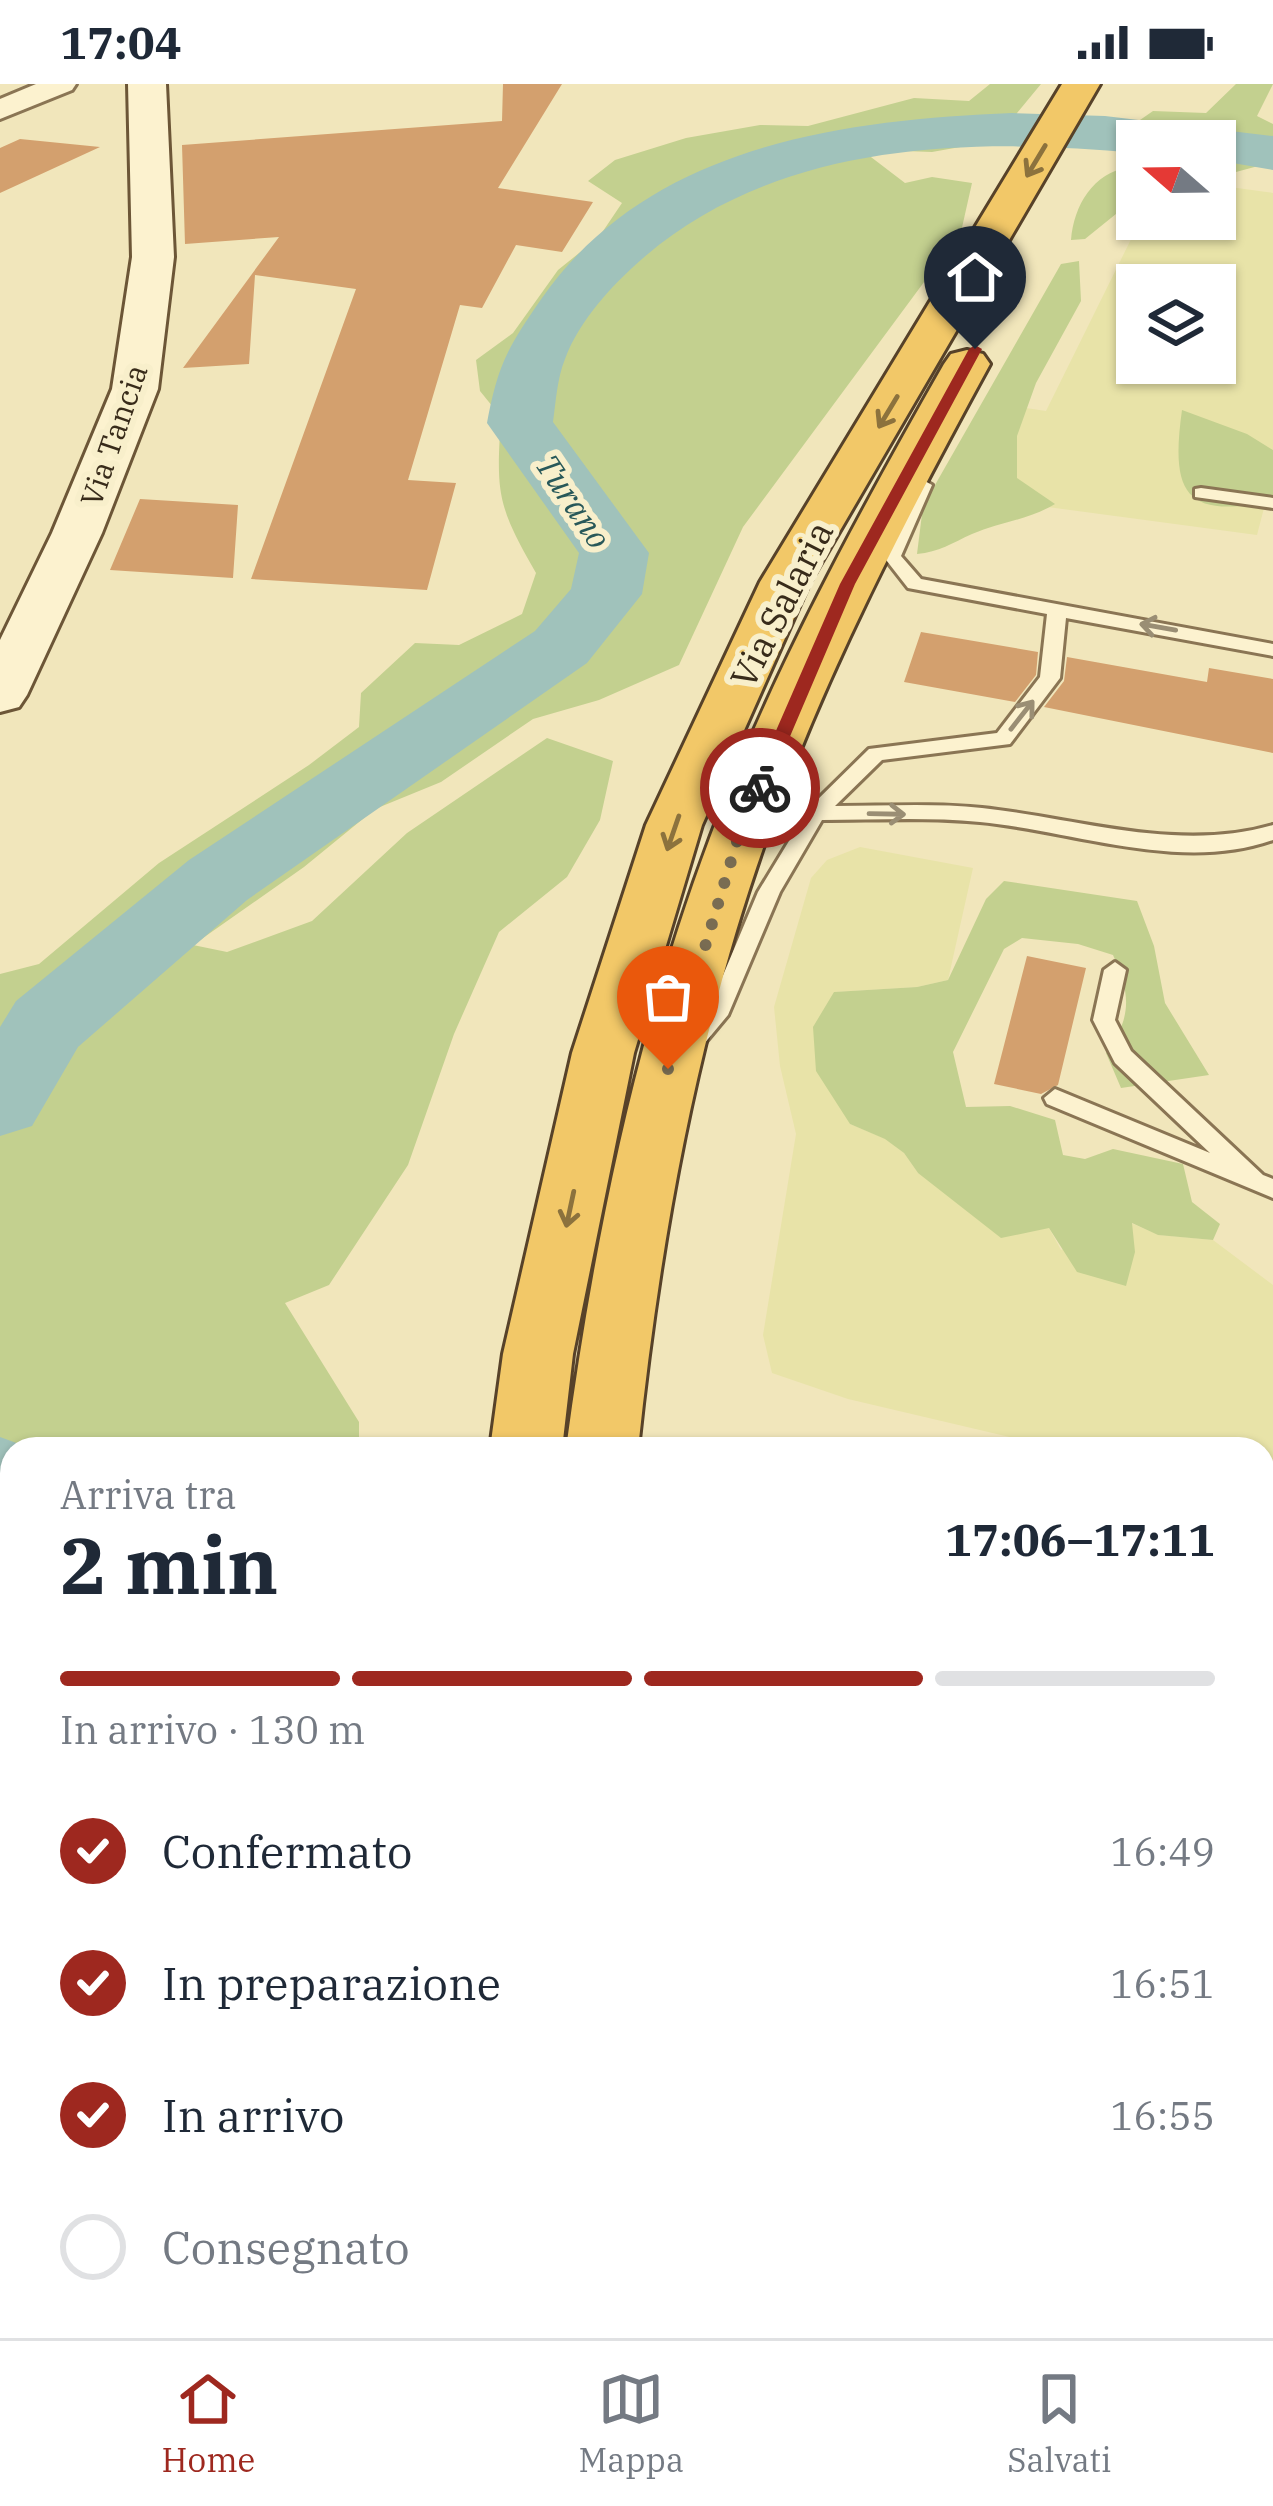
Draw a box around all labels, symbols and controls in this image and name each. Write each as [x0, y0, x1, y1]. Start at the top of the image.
text: 17:04 [60, 13, 182, 71]
north arrow [1116, 120, 1236, 240]
map controls [1116, 120, 1236, 384]
one-way arrow [1023, 143, 1047, 178]
pin [924, 226, 1026, 349]
icon: home [942, 244, 1008, 310]
button: layers [1116, 264, 1236, 384]
street label: Via Tancia [71, 359, 155, 511]
one-way arrow [876, 394, 900, 428]
water label: Turano [527, 445, 621, 557]
street label: Via Salaria [719, 513, 843, 695]
one-way arrow [1140, 615, 1179, 638]
one-way arrow [1008, 699, 1035, 731]
courier [700, 728, 820, 848]
icon: bike [727, 755, 793, 821]
one-way arrow [867, 803, 906, 825]
one-way arrow [661, 814, 682, 851]
pin [617, 946, 719, 1069]
icon: bag [635, 964, 701, 1030]
one-way arrow [557, 1189, 580, 1227]
text: Arriva tra [60, 1469, 237, 1520]
text: 17:06–17:11 [945, 1510, 1215, 1568]
text: 2 min [60, 1514, 278, 1615]
text: In arrivo · 130 m [60, 1704, 365, 1755]
icon: check [60, 1818, 126, 1884]
text: Confermato [162, 1822, 412, 1880]
text: 16:49 [1110, 1826, 1215, 1877]
icon: check [60, 1950, 126, 2016]
text: In preparazione [162, 1954, 501, 2012]
text: 16:51 [1110, 1958, 1215, 2009]
icon: check [60, 2082, 126, 2148]
text: In arrivo [162, 2086, 344, 2144]
text: 16:55 [1110, 2090, 1215, 2141]
text: Consegnato [162, 2218, 410, 2276]
tab: Home [162, 2366, 255, 2481]
tab: Mappa [578, 2366, 684, 2481]
tab: Salvati [1007, 2366, 1111, 2481]

